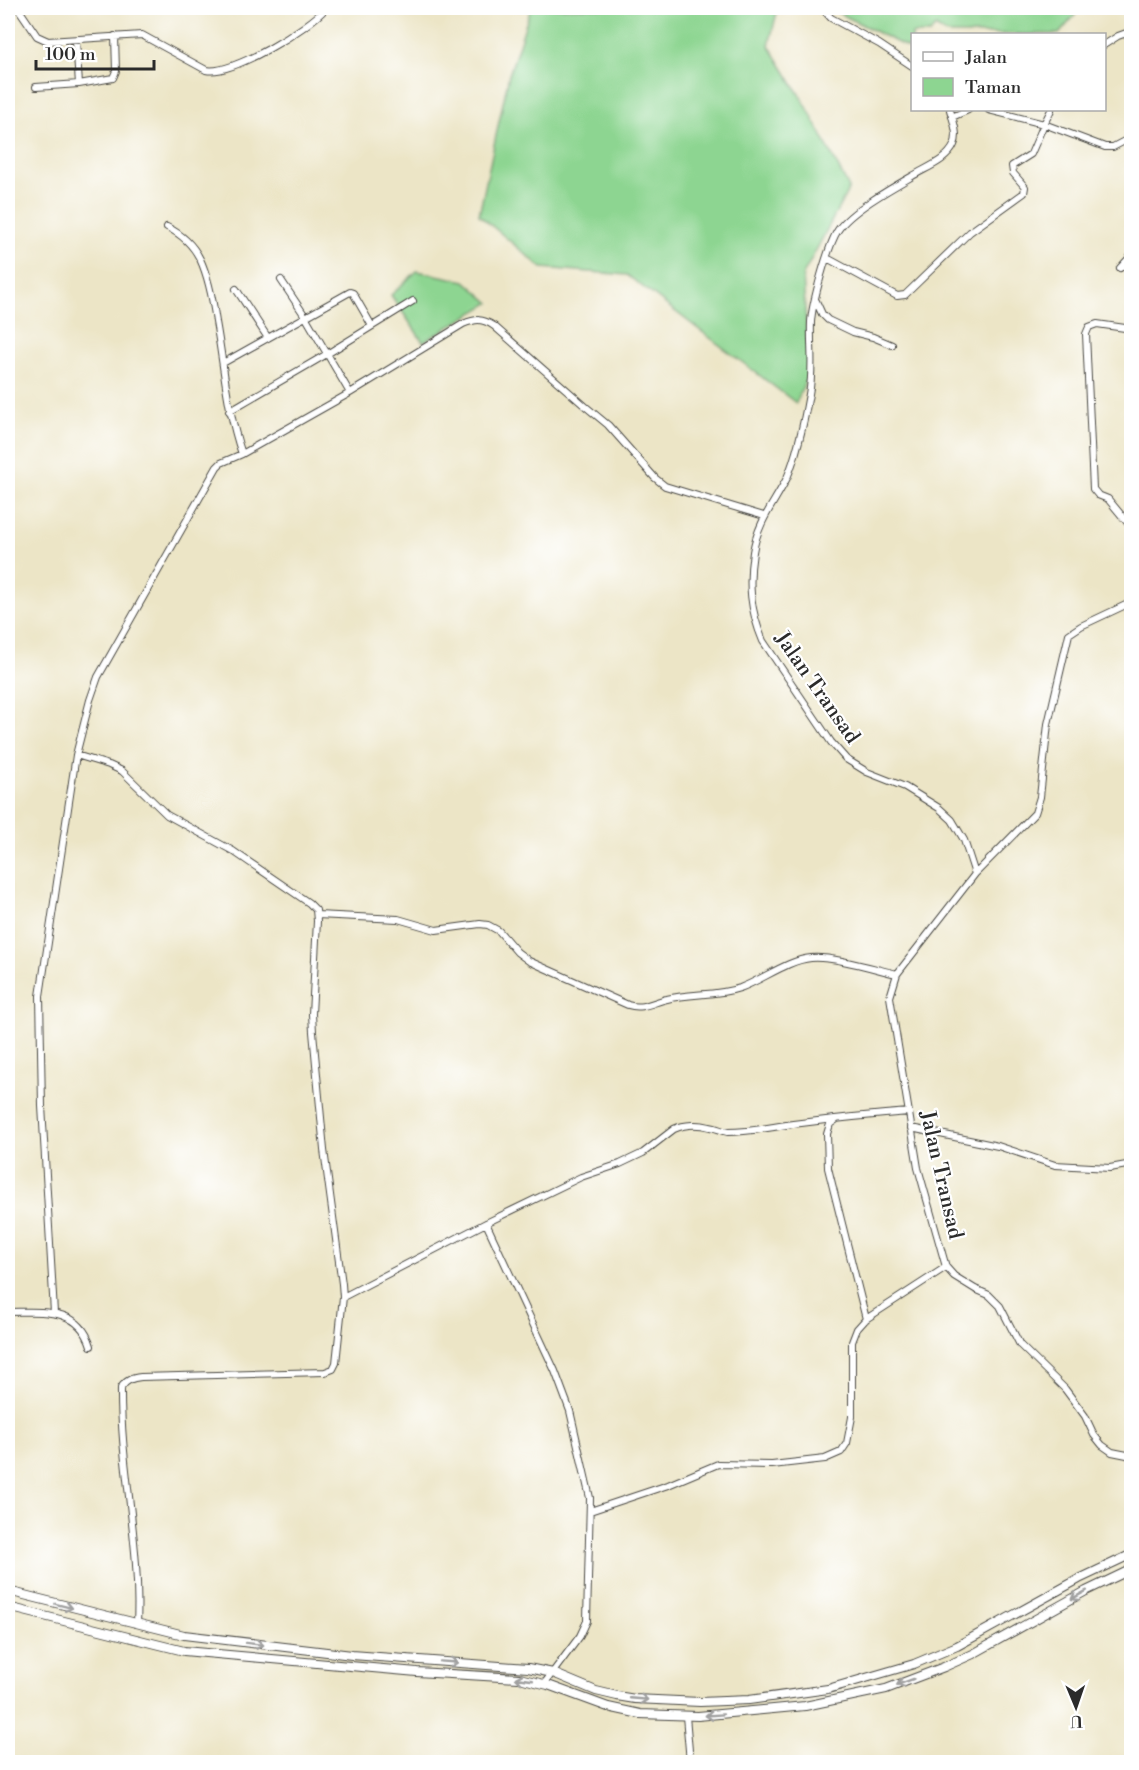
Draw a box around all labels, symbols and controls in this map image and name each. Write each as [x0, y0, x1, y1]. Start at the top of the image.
scale bar [36, 33, 154, 71]
legend [911, 33, 1106, 111]
text: 100 m [45, 43, 96, 66]
text: Jalan [964, 46, 1007, 69]
text: Taman [965, 76, 1022, 99]
street label: Jalan Transad [768, 626, 865, 749]
street label: Jalan Transad [913, 1107, 968, 1242]
one-way arrow [1071, 1589, 1088, 1601]
one-way arrow [54, 1600, 73, 1612]
one-way arrow [245, 1638, 264, 1649]
one-way arrow [439, 1656, 459, 1667]
one-way arrow [515, 1674, 534, 1685]
one-way arrow [896, 1677, 915, 1688]
north arrow [1046, 1677, 1106, 1737]
one-way arrow [629, 1694, 648, 1705]
one-way arrow [704, 1710, 724, 1721]
text: U [1069, 1711, 1083, 1731]

